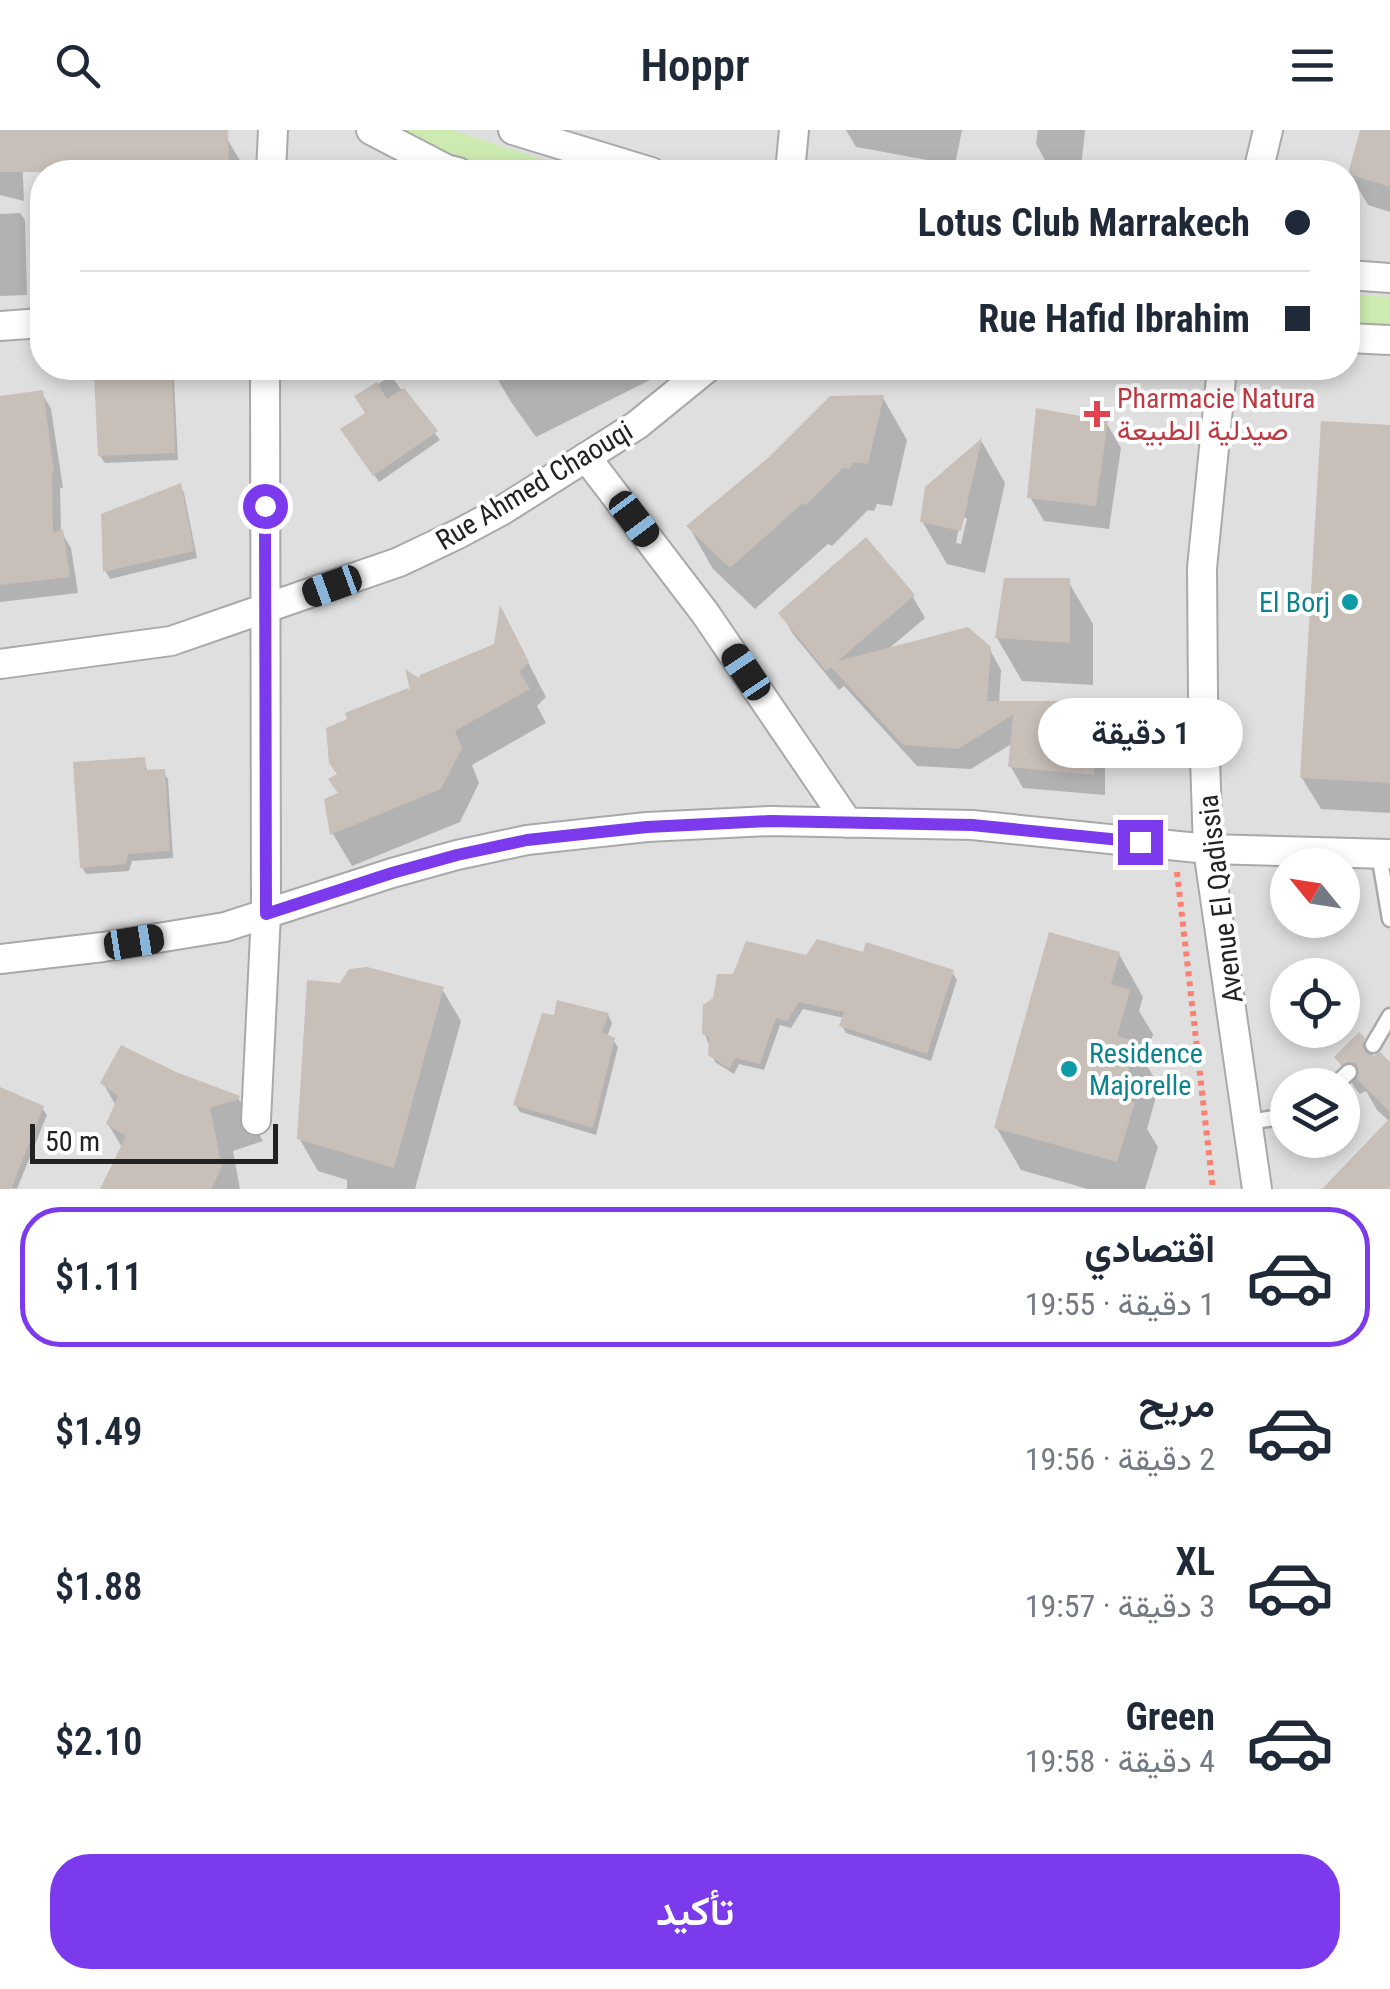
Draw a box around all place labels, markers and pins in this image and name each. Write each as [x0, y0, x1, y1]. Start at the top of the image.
place label: Pharmacie Natura صيدلية الطبيعة [1117, 382, 1315, 447]
marker: Pharmacie Natura صيدلية الطبيعة [1086, 403, 1108, 425]
place label: El Borj [1259, 586, 1330, 619]
marker: El Borj [1339, 591, 1361, 613]
place label: Residence Majorelle [1089, 1037, 1203, 1102]
marker: Residence Majorelle [1058, 1058, 1080, 1080]

